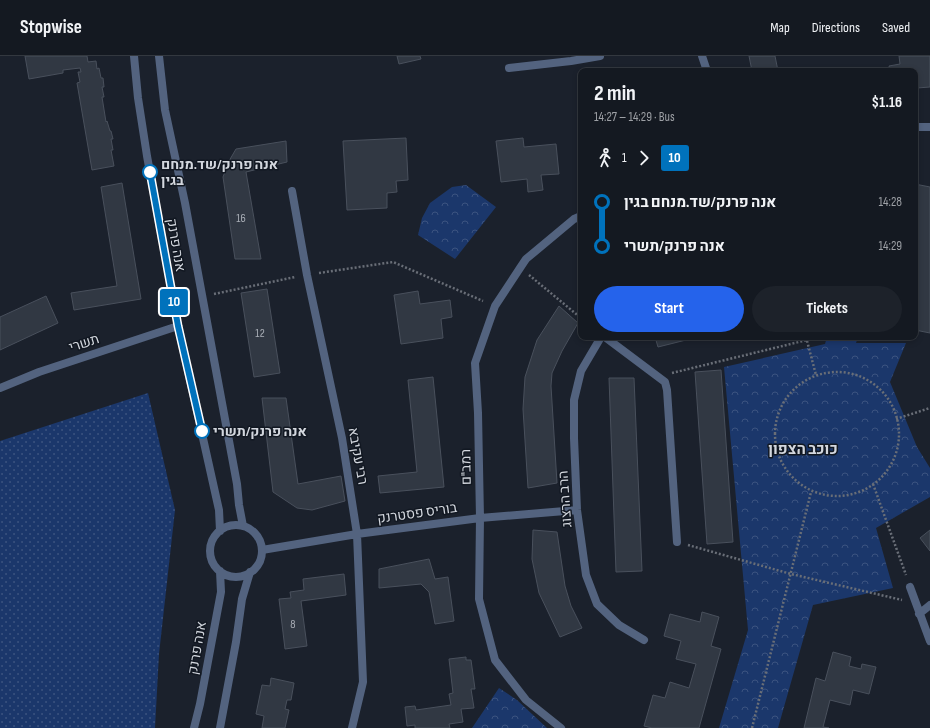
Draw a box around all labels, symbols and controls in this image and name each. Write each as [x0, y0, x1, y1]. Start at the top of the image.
text: Stopwise [20, 16, 82, 39]
text: Map [770, 19, 790, 36]
text: Directions [812, 19, 860, 36]
text: Saved [882, 19, 910, 36]
text: 2 min [594, 80, 636, 107]
text: $1.16 [872, 93, 902, 112]
text: 14:27 – 14:29 · Bus [594, 109, 675, 125]
icon: walk [594, 147, 616, 169]
icon: forward [633, 147, 655, 169]
text: 10 [669, 149, 681, 166]
text: 1 [622, 150, 627, 166]
place label: אנה פרנק/שד.מנחם בגין [161, 156, 278, 189]
marker: אנה פרנק/שד.מנחם בגין [142, 164, 158, 180]
text: אנה פרנק/שד.מנחם בגין [624, 193, 776, 212]
text: 14:28 [879, 194, 902, 210]
house number: 16 [236, 211, 246, 226]
street label: אנה פרנק [163, 217, 189, 273]
text: אנה פרנק/תשרי [624, 237, 725, 256]
text: 14:29 [878, 238, 902, 254]
button: Start [594, 286, 744, 332]
button: Tickets [752, 286, 902, 332]
line badge: 10 [156, 289, 192, 315]
text: 10 [168, 293, 180, 310]
house number: 12 [255, 326, 265, 341]
street label: תשרי [67, 330, 101, 356]
marker: אנה פרנק/תשרי [194, 423, 210, 439]
place label: אנה פרנק/תשרי [213, 423, 307, 440]
street label: רבי עקיבא [345, 426, 371, 486]
district label: כוכב הצפון [768, 440, 838, 459]
street label: רמב"ם [457, 449, 475, 485]
street label: הרב הרצוג [555, 470, 575, 528]
street label: בוריס פסטרנק [376, 499, 459, 527]
house number: 8 [290, 617, 296, 632]
street label: אנה פרנק [184, 620, 210, 676]

